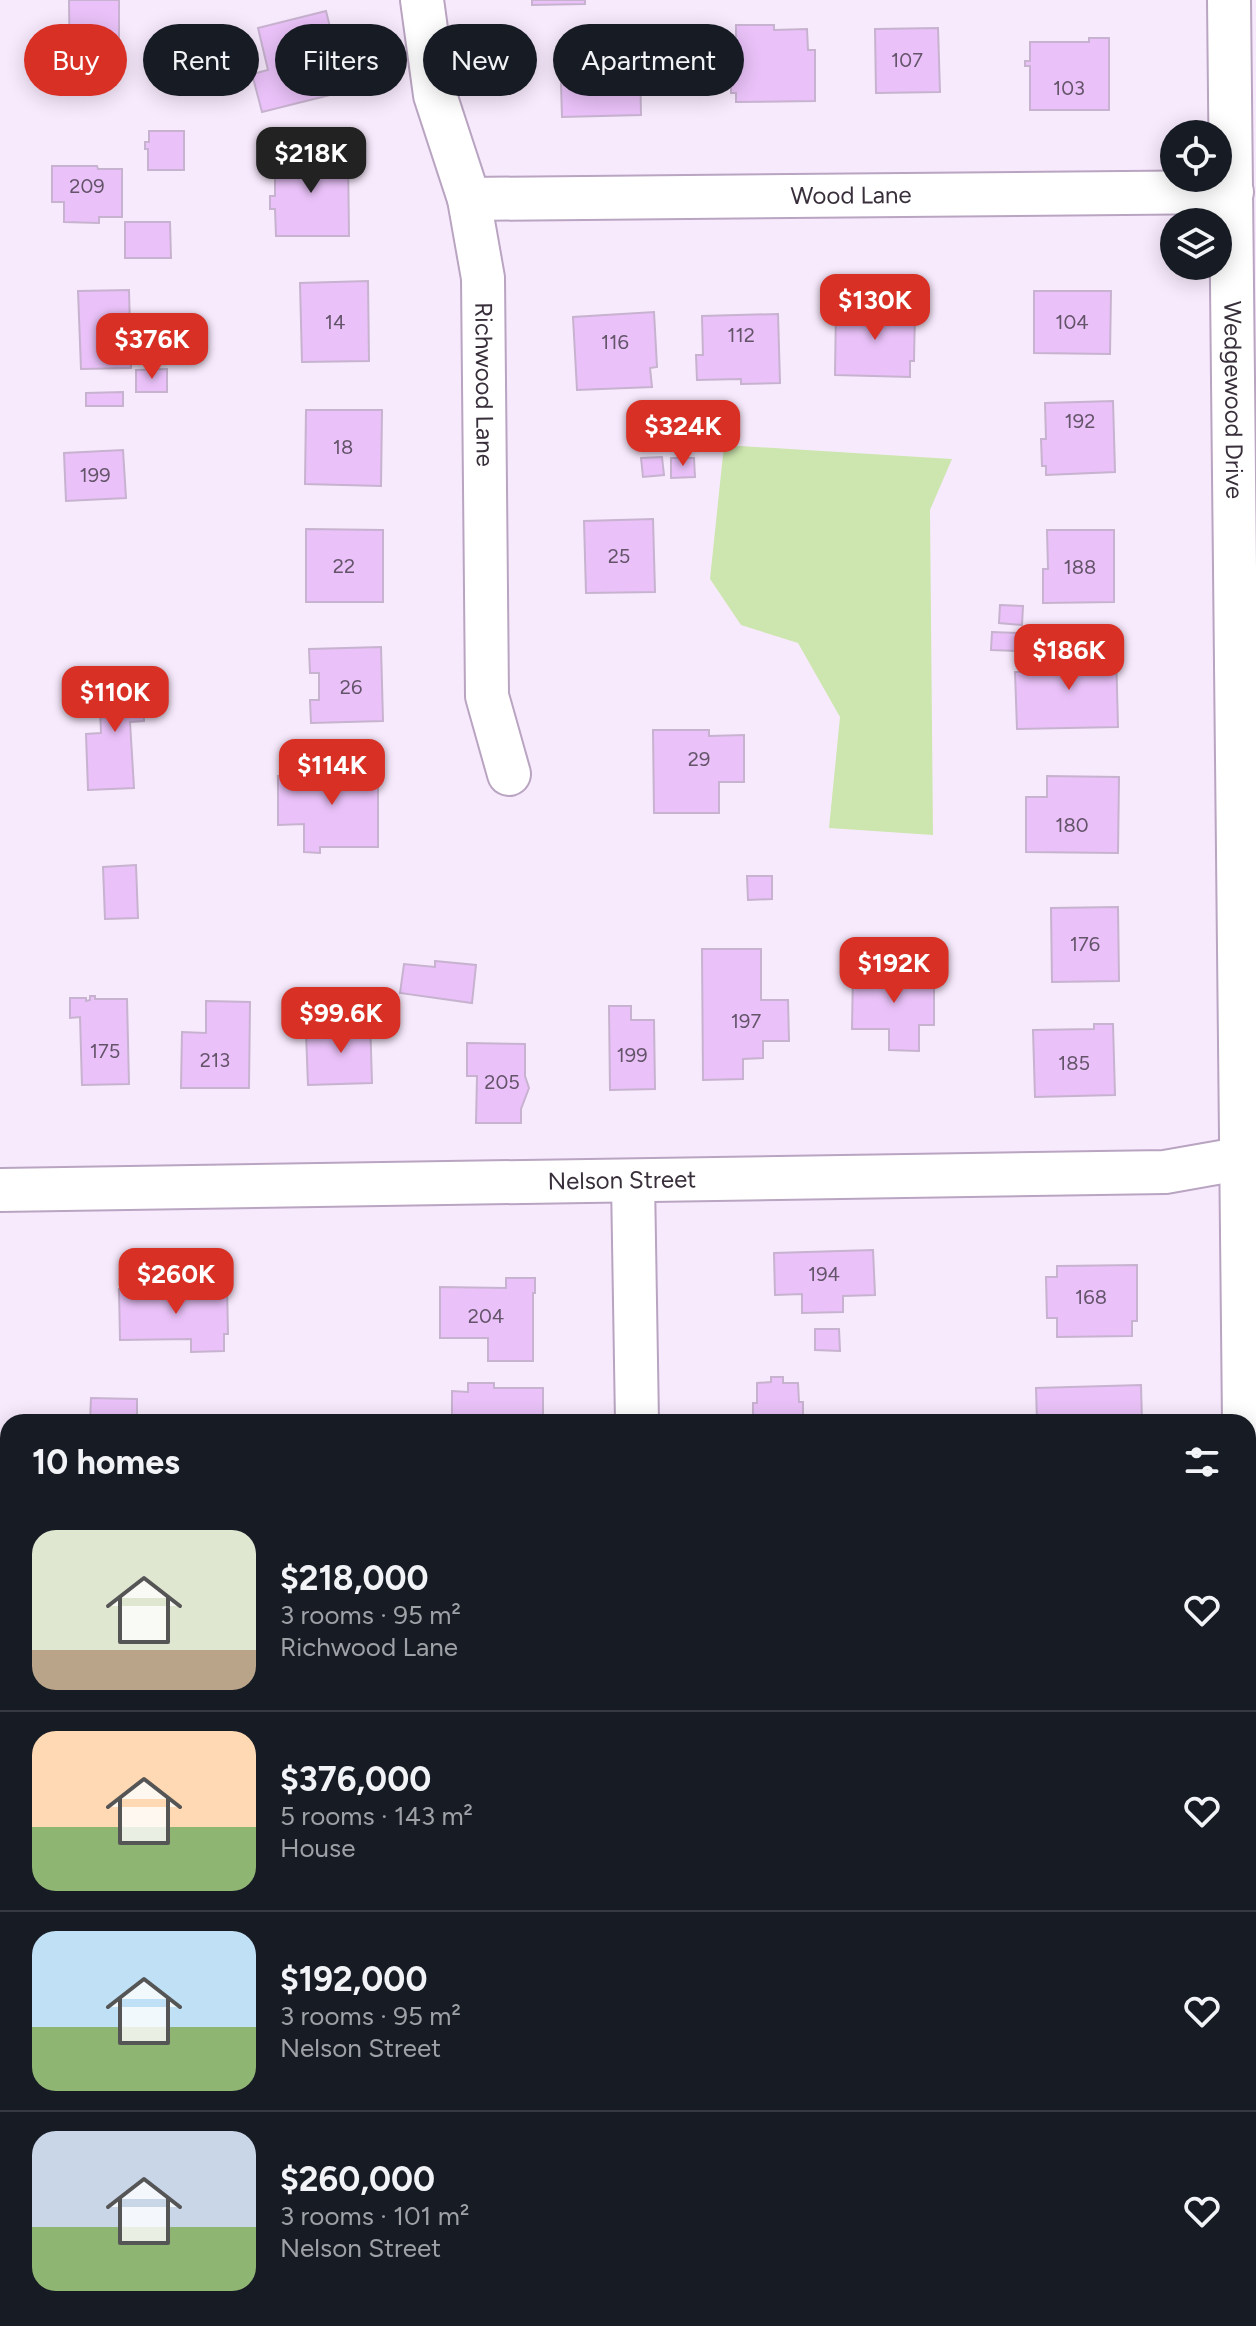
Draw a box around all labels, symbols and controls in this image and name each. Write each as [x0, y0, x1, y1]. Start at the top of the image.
chip: Buy [24, 24, 127, 96]
chip: Rent [143, 24, 259, 96]
chip: Filters [275, 24, 407, 96]
chip: New [423, 24, 537, 96]
chip: Apartment [553, 24, 744, 96]
house number: 107 [891, 48, 923, 72]
house number: 103 [1053, 76, 1085, 100]
map controls [1160, 120, 1232, 280]
button: locate [1160, 120, 1232, 192]
pin: $218K [255, 127, 367, 195]
text: $218K [274, 137, 348, 169]
house number: 209 [69, 174, 105, 198]
street label: Wood Lane [790, 180, 912, 210]
button: layers [1160, 208, 1232, 280]
pin: $130K [819, 274, 931, 342]
text: $130K [838, 284, 912, 316]
street label: Wedgewood Drive [1218, 301, 1249, 499]
street label: Richwood Lane [469, 302, 500, 467]
house number: 14 [325, 310, 345, 334]
house number: 104 [1055, 310, 1089, 334]
pin: $376K [96, 313, 208, 381]
text: $376K [114, 323, 190, 355]
house number: 112 [727, 323, 755, 347]
house number: 116 [601, 330, 629, 354]
pin: $324K [627, 400, 739, 468]
house number: 192 [1065, 409, 1095, 433]
text: $324K [644, 410, 722, 442]
house number: 18 [333, 435, 353, 459]
house number: 199 [80, 463, 110, 487]
house number: 25 [608, 544, 630, 568]
house number: 22 [333, 554, 355, 578]
house number: 188 [1064, 555, 1096, 579]
pin: $186K [1013, 624, 1125, 692]
text: $186K [1032, 634, 1106, 666]
pin: $110K [59, 666, 171, 734]
house number: 26 [340, 675, 362, 699]
text: $110K [80, 676, 150, 708]
pin: $114K [276, 739, 388, 807]
house number: 29 [688, 747, 710, 771]
text: $114K [297, 749, 367, 781]
house number: 180 [1055, 813, 1089, 837]
house number: 176 [1070, 932, 1100, 956]
pin: $192K [838, 937, 950, 1005]
text: $192K [858, 947, 930, 979]
pin: $99.6K [276, 987, 406, 1055]
text: $99.6K [299, 997, 383, 1029]
house number: 197 [731, 1009, 761, 1033]
house number: 175 [90, 1039, 120, 1063]
house number: 199 [617, 1043, 647, 1067]
house number: 213 [200, 1048, 230, 1072]
house number: 185 [1058, 1051, 1090, 1075]
house number: 205 [484, 1070, 520, 1094]
street label: Nelson Street [547, 1164, 696, 1196]
pin: $260K [120, 1248, 232, 1316]
text: $260K [137, 1258, 215, 1290]
house number: 194 [808, 1262, 840, 1286]
house number: 168 [1075, 1285, 1107, 1309]
house number: 204 [468, 1304, 504, 1328]
icon: filters [1180, 1440, 1224, 1484]
text: 10 homes [32, 1442, 180, 1483]
text: $218,000 [280, 1558, 429, 1599]
icon: home [96, 1562, 192, 1658]
icon: heart [1180, 1588, 1224, 1632]
text: 3 rooms · 95 m² [280, 1599, 461, 1631]
text: Richwood Lane [280, 1631, 458, 1663]
text: $376,000 [280, 1759, 431, 1800]
icon: home [96, 1763, 192, 1859]
icon: heart [1180, 1789, 1224, 1833]
text: 5 rooms · 143 m² [280, 1800, 473, 1832]
text: House [280, 1832, 355, 1864]
text: $192,000 [280, 1959, 427, 2000]
icon: home [96, 1963, 192, 2059]
icon: heart [1180, 1989, 1224, 2033]
text: 3 rooms · 95 m² [280, 2000, 461, 2032]
text: Nelson Street [280, 2032, 441, 2064]
text: $260,000 [280, 2159, 435, 2200]
icon: home [96, 2163, 192, 2259]
icon: heart [1180, 2189, 1224, 2233]
text: 3 rooms · 101 m² [280, 2200, 469, 2232]
text: Nelson Street [280, 2232, 441, 2264]

